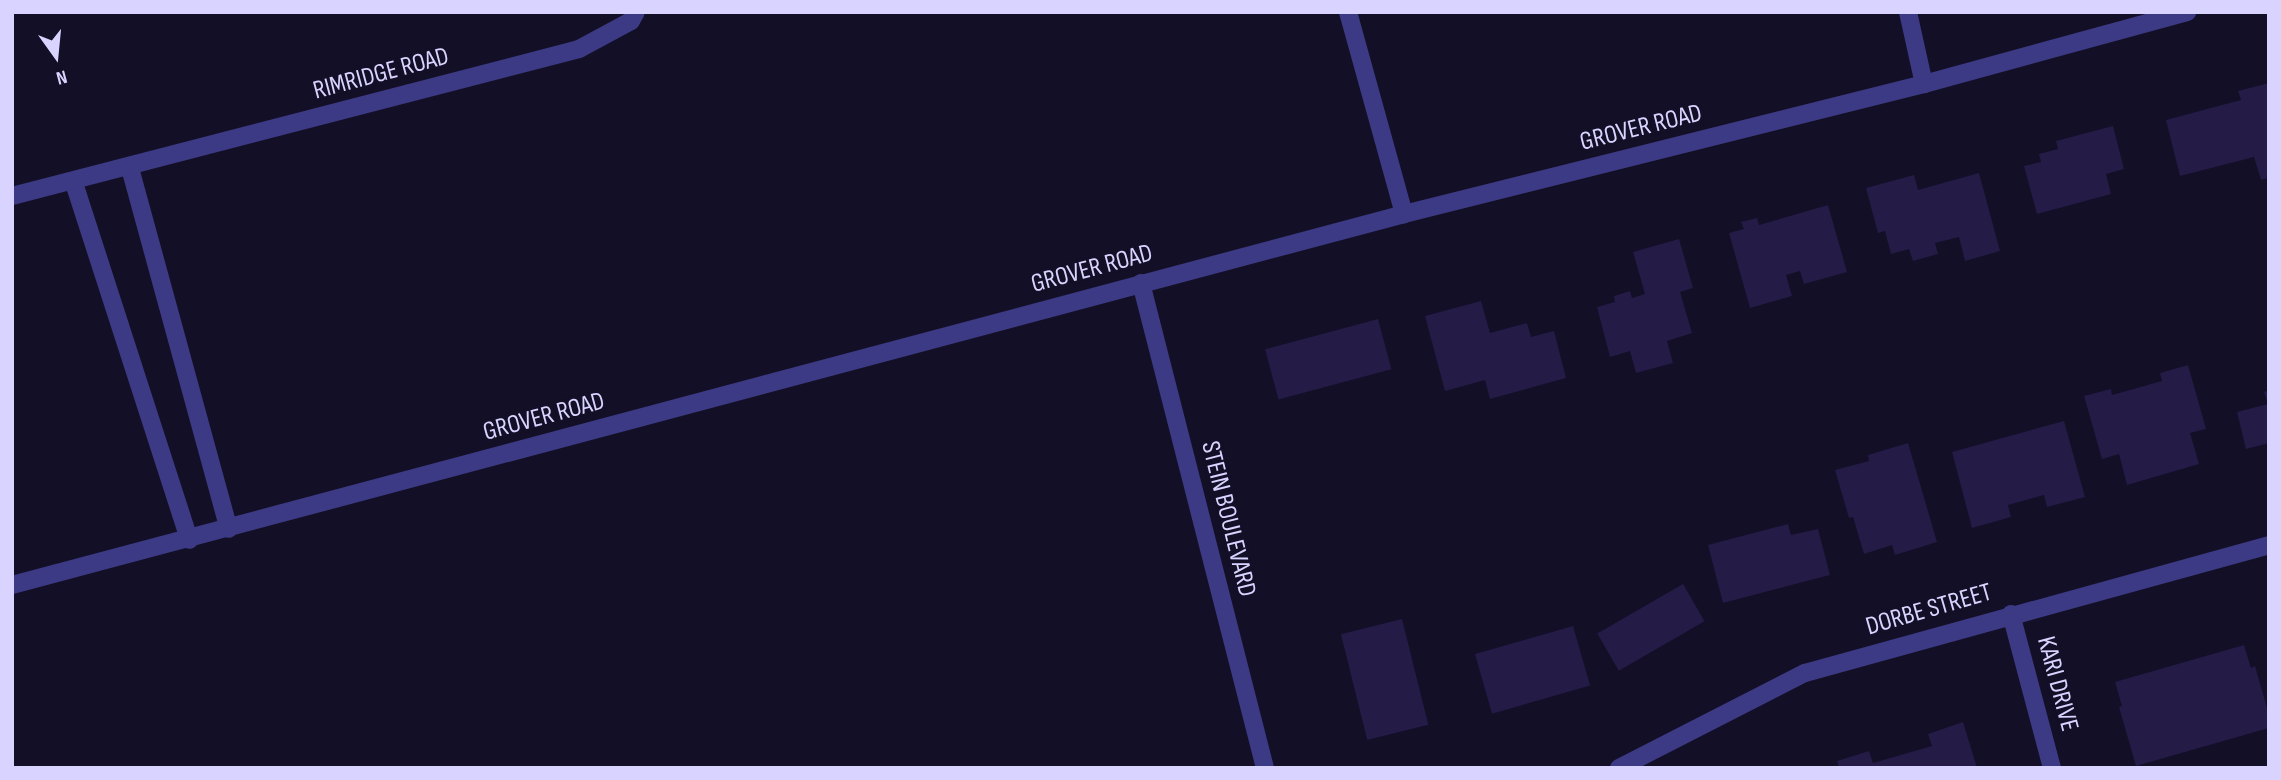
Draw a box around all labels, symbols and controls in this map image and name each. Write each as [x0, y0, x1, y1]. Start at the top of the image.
north arrow [21, 21, 91, 91]
street label: RIMRIDGE ROAD [310, 41, 452, 107]
text: N [54, 64, 69, 89]
street label: GROVER ROAD [1577, 98, 1705, 158]
street label: GROVER ROAD [1028, 238, 1156, 300]
street label: GROVER ROAD [480, 386, 608, 448]
street label: STEIN BOULEVARD [1194, 438, 1262, 600]
street label: DORBE STREET [1862, 577, 1996, 643]
street label: KARI DRIVE [2029, 633, 2085, 735]

